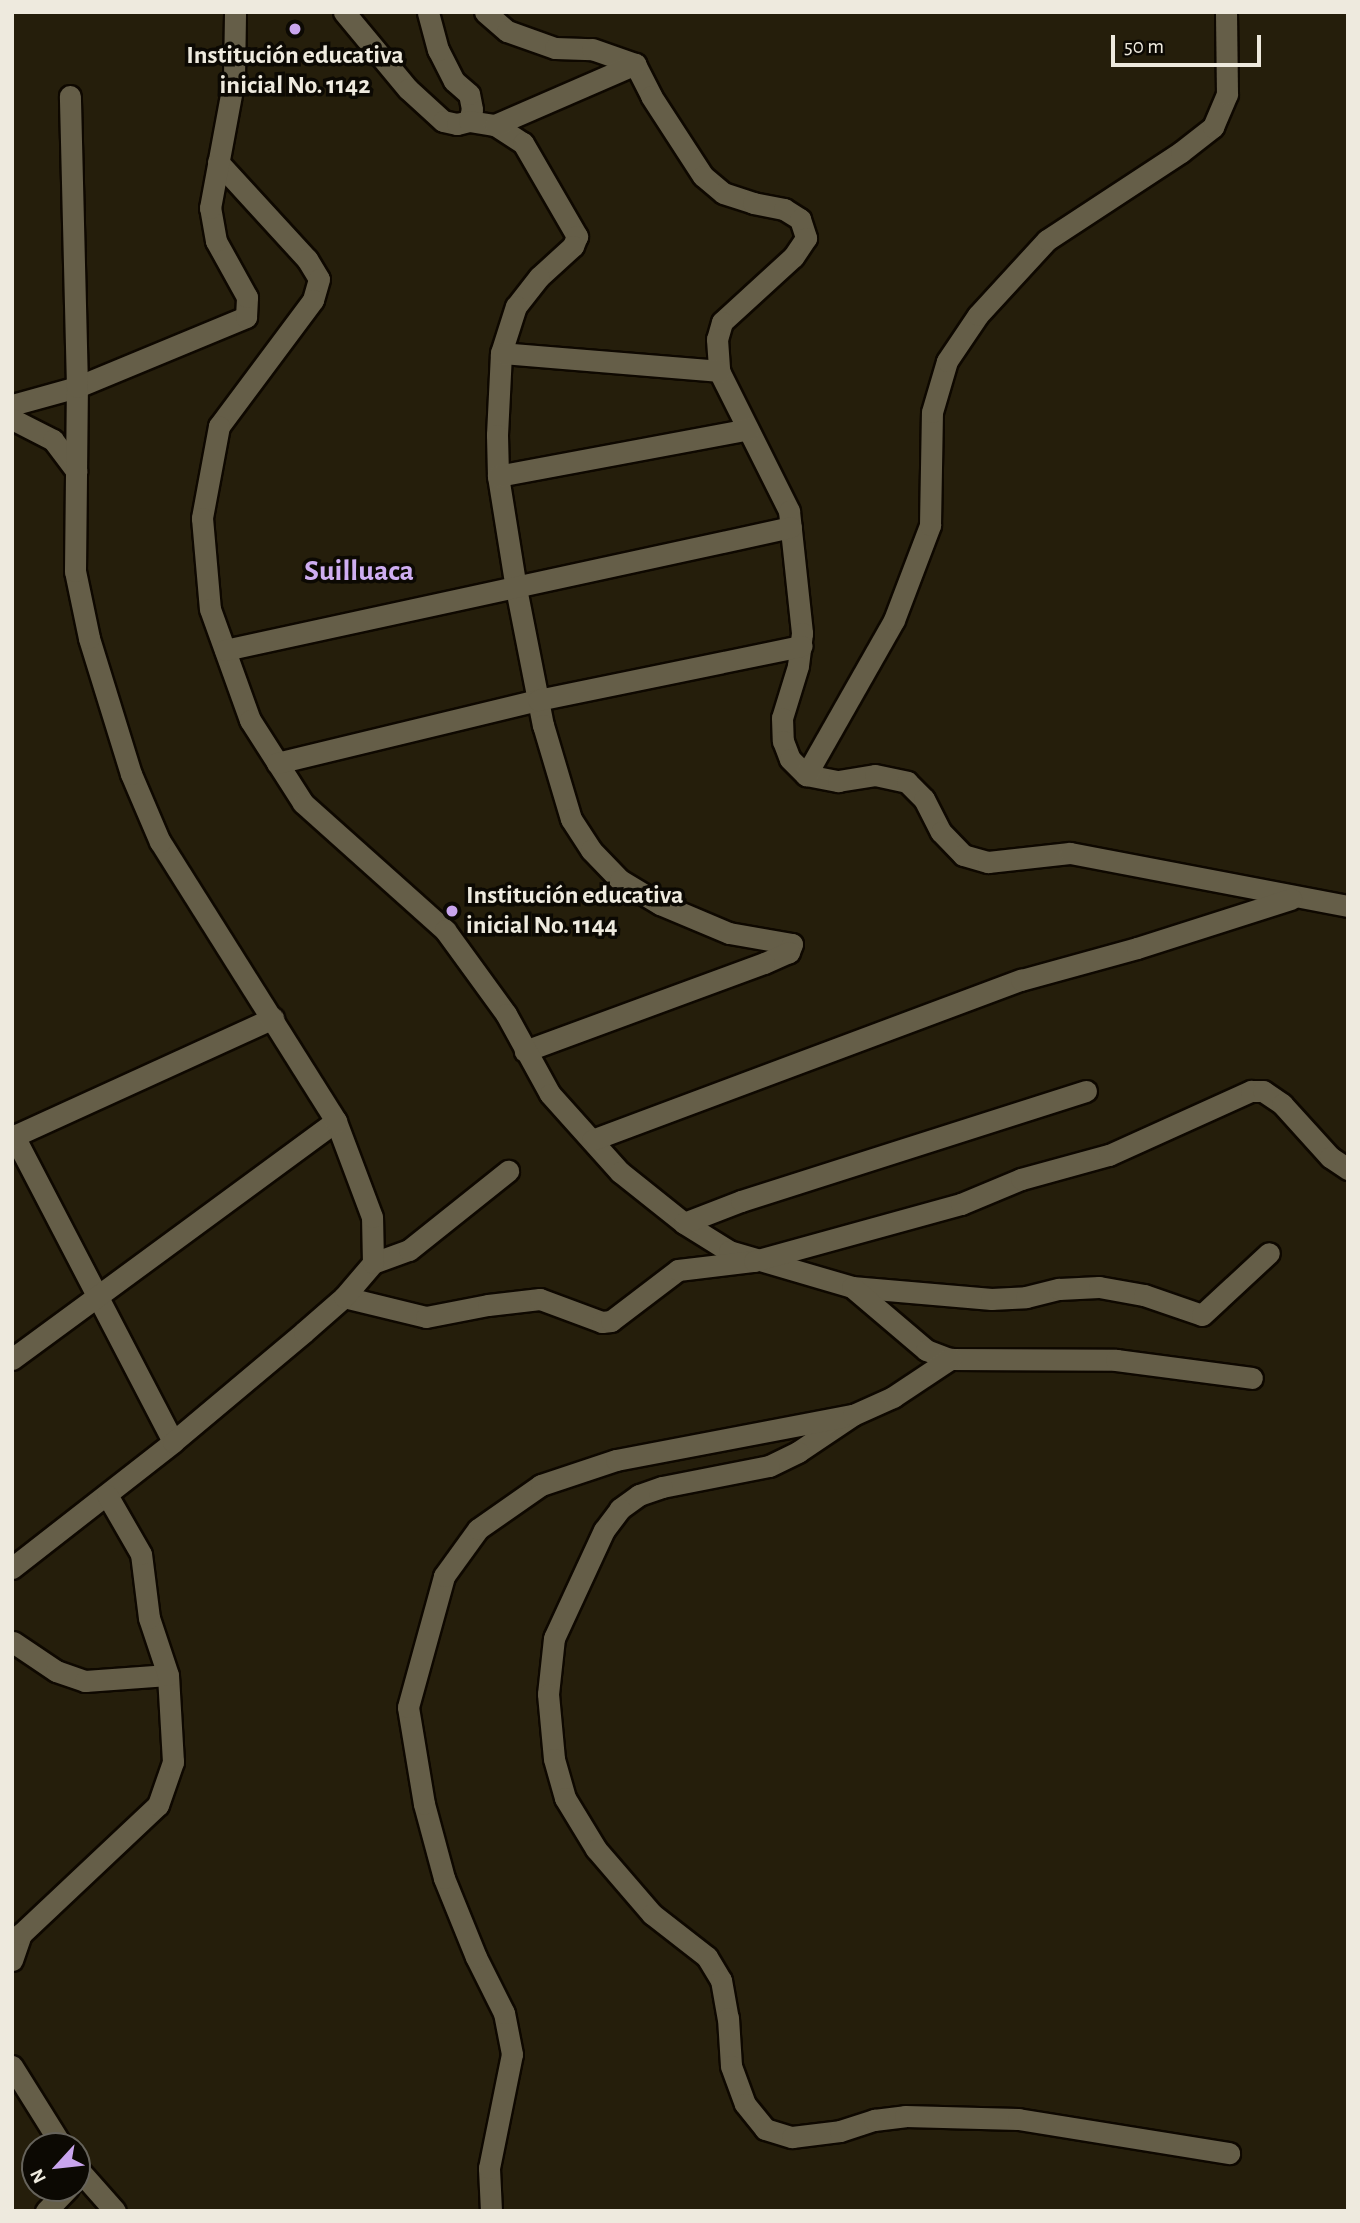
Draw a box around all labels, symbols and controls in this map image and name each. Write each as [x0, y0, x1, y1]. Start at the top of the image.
marker: Institución educativa inicial No. 1142 [287, 21, 303, 37]
scale bar [1115, 21, 1266, 65]
text: 50 m [1124, 36, 1164, 57]
place label: Institución educativa inicial No. 1142 [186, 40, 404, 102]
district label: Suilluaca [304, 553, 414, 589]
place label: Institución educativa inicial No. 1144 [466, 880, 683, 942]
marker: Institución educativa inicial No. 1144 [444, 903, 460, 919]
north arrow [21, 2132, 91, 2202]
text: N [27, 2166, 50, 2186]

